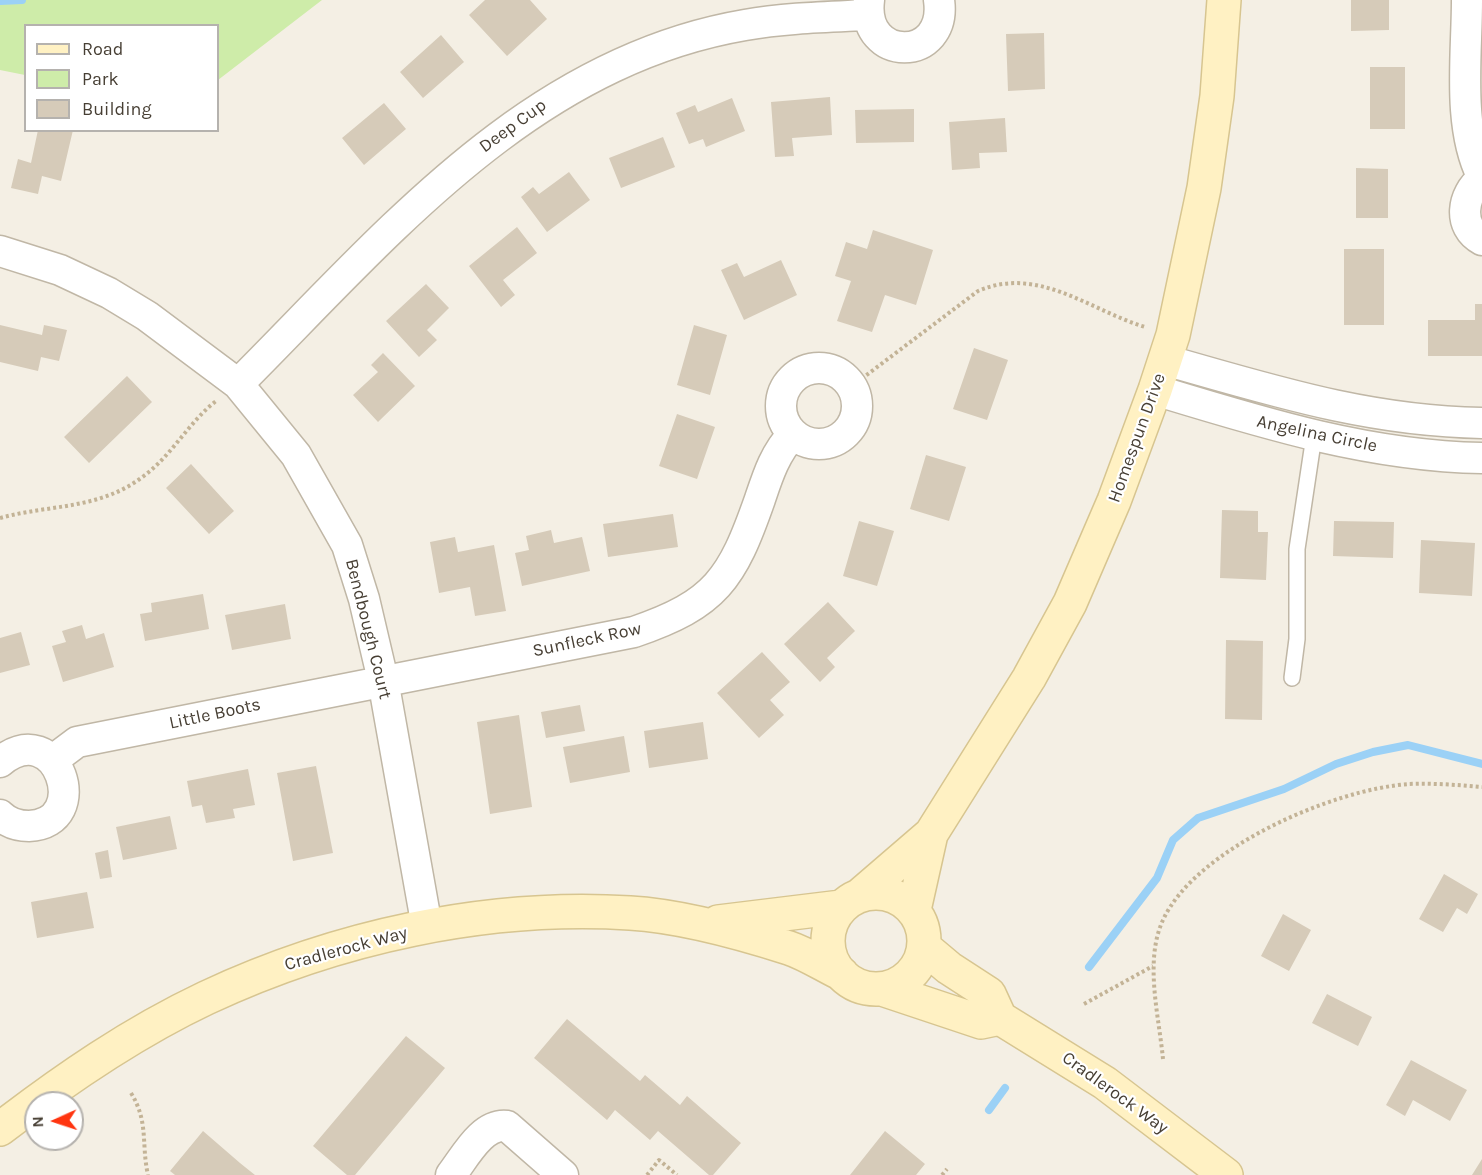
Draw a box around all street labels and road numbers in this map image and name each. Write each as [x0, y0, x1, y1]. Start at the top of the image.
street label: Deep Cup [475, 94, 551, 158]
street label: Homespun Drive [1104, 370, 1170, 506]
street label: Angelina Circle [1255, 411, 1379, 457]
street label: Bendbough Court [340, 557, 396, 701]
street label: Sunfleck Row [531, 618, 643, 662]
street label: Little Boots [167, 694, 263, 734]
street label: Cradlerock Way [282, 922, 410, 976]
street label: Cradlerock Way [1058, 1047, 1172, 1139]

